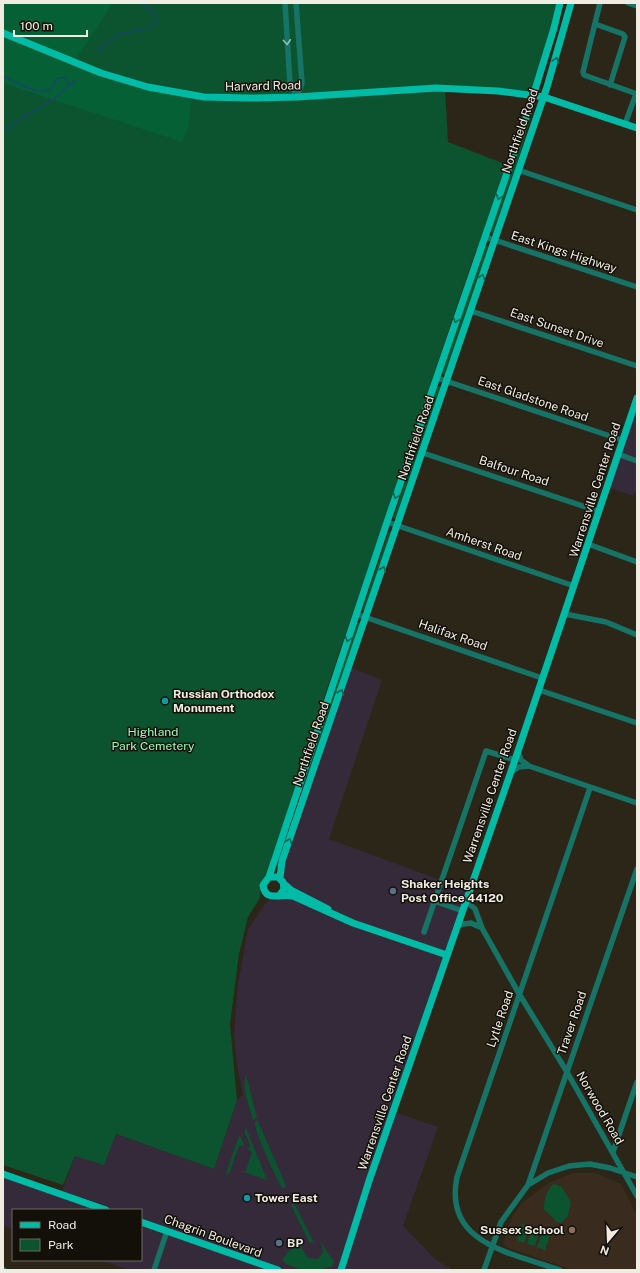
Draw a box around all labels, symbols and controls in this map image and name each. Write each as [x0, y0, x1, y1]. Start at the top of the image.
scale bar [14, 12, 87, 38]
text: 100 m [20, 19, 53, 33]
one-way arrow [283, 39, 292, 45]
one-way arrow [551, 56, 560, 63]
street label: Harvard Road [225, 78, 301, 94]
street label: Northfield Road [499, 87, 541, 175]
one-way arrow [495, 194, 503, 201]
street label: East Kings Highway [509, 228, 619, 276]
one-way arrow [477, 273, 486, 280]
street label: East Sunset Drive [508, 305, 606, 351]
one-way arrow [453, 317, 461, 324]
street label: East Gladstone Road [476, 374, 590, 424]
street label: Northfield Road [395, 394, 437, 482]
street label: Warrensville Center Road [567, 421, 623, 559]
street label: Balfour Road [477, 453, 551, 489]
one-way arrow [392, 493, 400, 500]
street label: Amherst Road [444, 524, 524, 564]
one-way arrow [378, 565, 387, 572]
street label: Halifax Road [417, 617, 489, 653]
one-way arrow [344, 635, 352, 642]
place label: Russian Orthodox Monument [173, 687, 275, 715]
one-way arrow [336, 688, 345, 695]
marker: Russian Orthodox Monument [160, 696, 170, 706]
street label: Northfield Road [290, 700, 332, 788]
park label: Highland Park Cemetery [111, 725, 195, 753]
street label: Warrensville Center Road [460, 727, 520, 865]
one-way arrow [284, 838, 293, 845]
place label: Shaker Heights Post Office 44120 [401, 877, 504, 905]
marker: Shaker Heights Post Office 44120 [388, 886, 398, 896]
street label: Lytle Road [484, 989, 516, 1049]
street label: Traver Road [555, 989, 589, 1057]
street label: Warrensville Center Road [355, 1034, 415, 1172]
street label: Norwood Road [573, 1069, 627, 1147]
place label: Tower East [255, 1191, 318, 1205]
marker: Tower East [242, 1193, 252, 1203]
legend [12, 1209, 142, 1261]
street label: Chagrin Boulevard [162, 1212, 264, 1260]
text: Road [48, 1218, 76, 1232]
north arrow [588, 1221, 628, 1261]
place label: Sussex School [480, 1223, 564, 1237]
marker: Sussex School [567, 1225, 577, 1235]
place label: BP [287, 1236, 303, 1250]
text: Park [48, 1238, 74, 1252]
marker: BP [274, 1238, 284, 1248]
text: N [599, 1243, 611, 1258]

